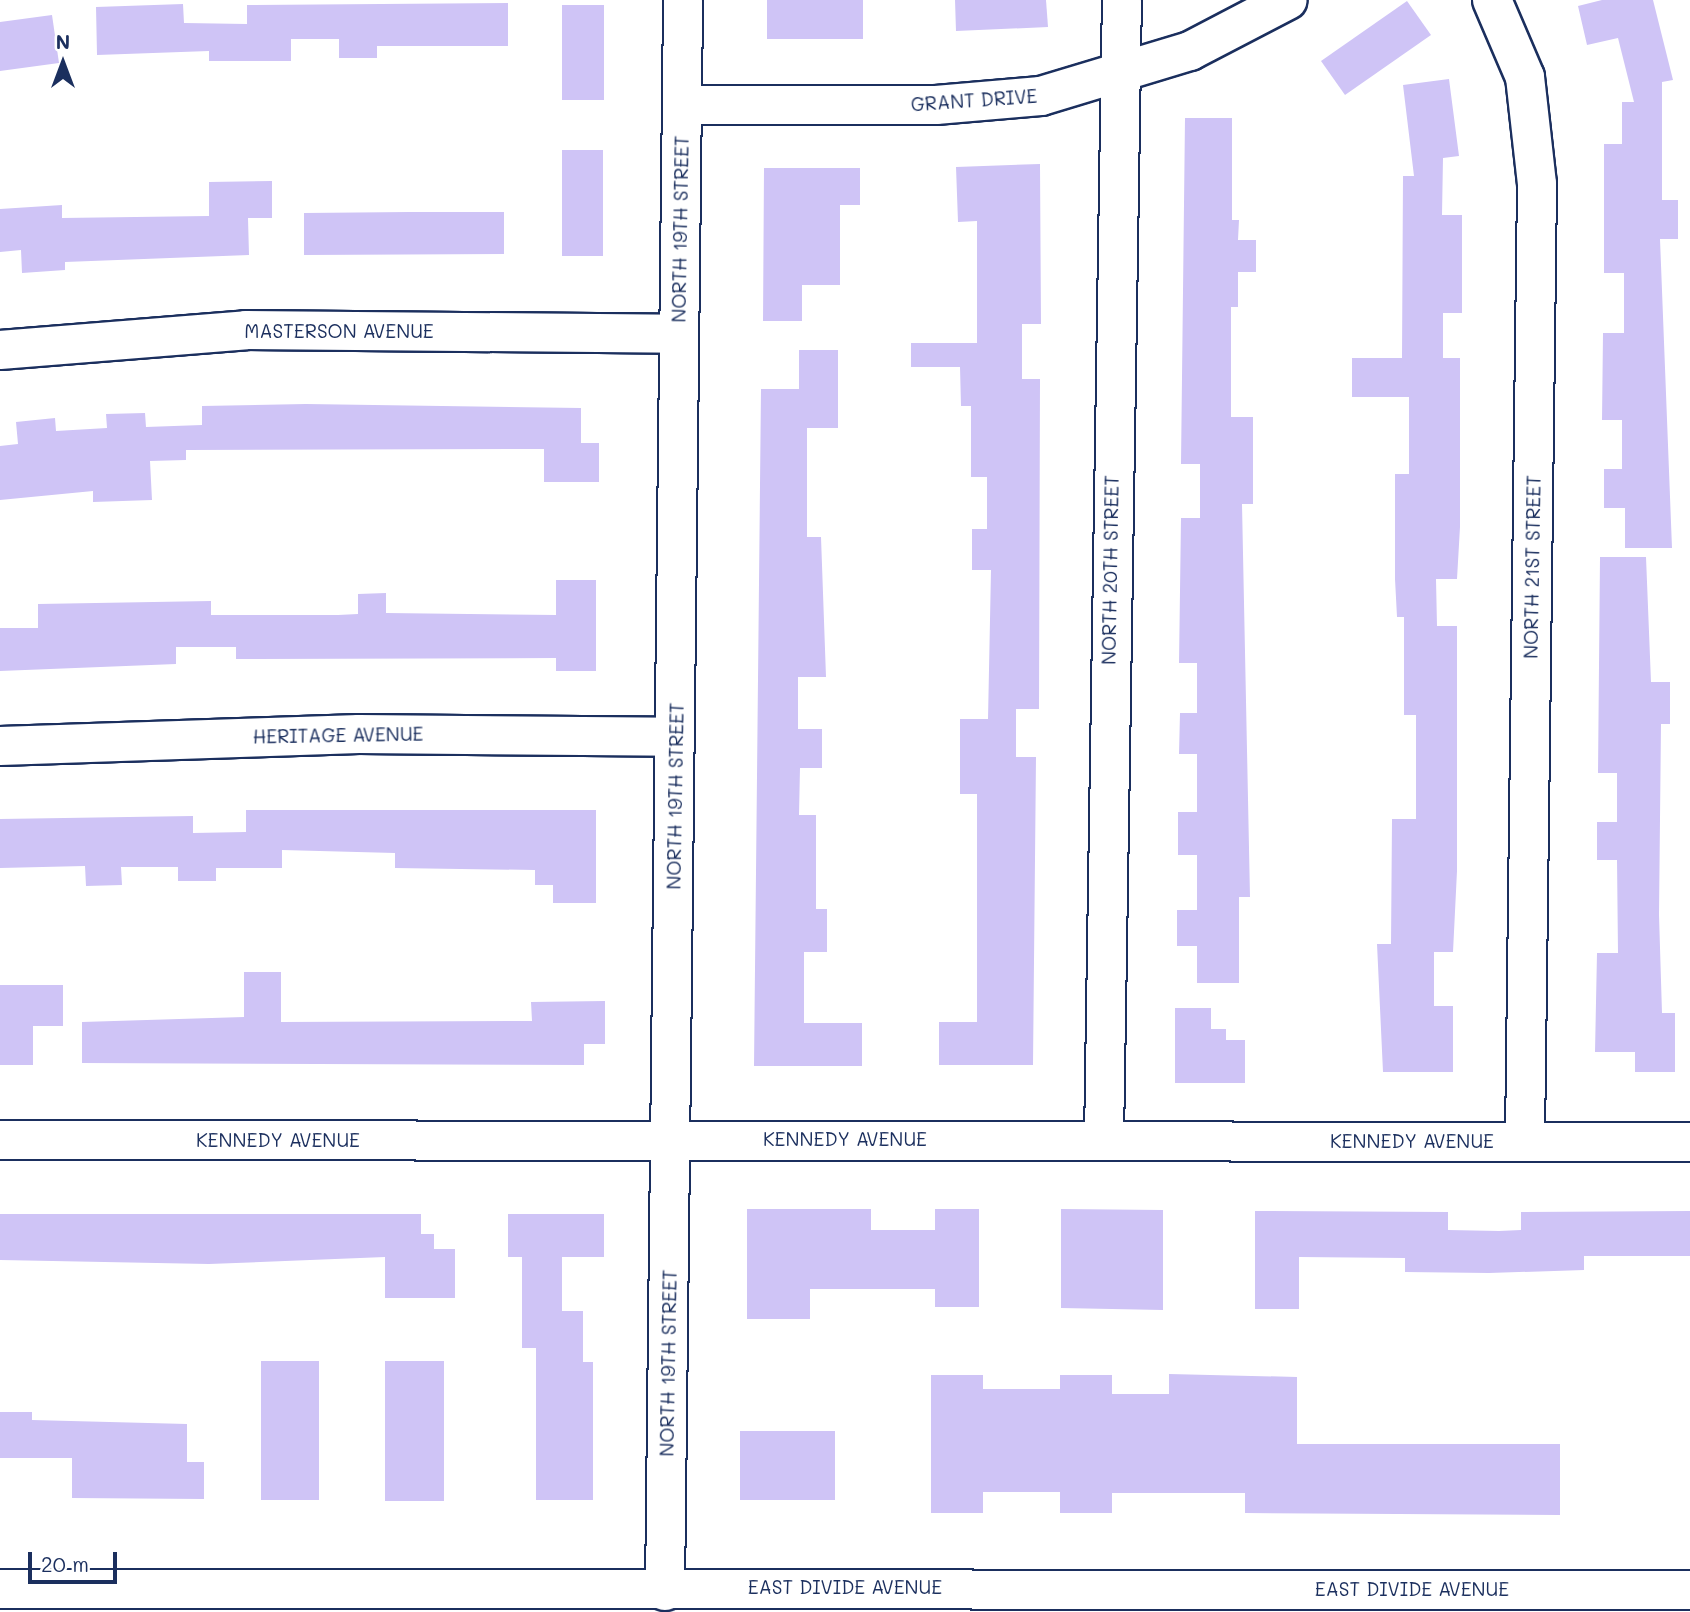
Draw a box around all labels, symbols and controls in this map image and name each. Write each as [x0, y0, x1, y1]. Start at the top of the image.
north arrow [28, 28, 98, 98]
text: N [56, 29, 70, 54]
street label: GRANT DRIVE [910, 84, 1038, 116]
street label: NORTH 19TH STREET [667, 135, 693, 323]
street label: MASTERSON AVENUE [244, 320, 434, 342]
street label: NORTH 20TH STREET [1097, 475, 1123, 665]
street label: NORTH 21ST STREET [1519, 475, 1545, 659]
street label: NORTH 19TH STREET [662, 702, 688, 890]
street label: HERITAGE AVENUE [252, 722, 424, 748]
street label: KENNEDY AVENUE [763, 1128, 927, 1150]
street label: KENNEDY AVENUE [196, 1129, 360, 1151]
street label: KENNEDY AVENUE [1330, 1130, 1494, 1152]
street label: NORTH 19TH STREET [655, 1269, 681, 1457]
scale bar [32, 1538, 121, 1582]
text: 20 m [41, 1550, 89, 1577]
street label: EAST DIVIDE AVENUE [748, 1576, 942, 1598]
street label: EAST DIVIDE AVENUE [1315, 1578, 1509, 1600]

